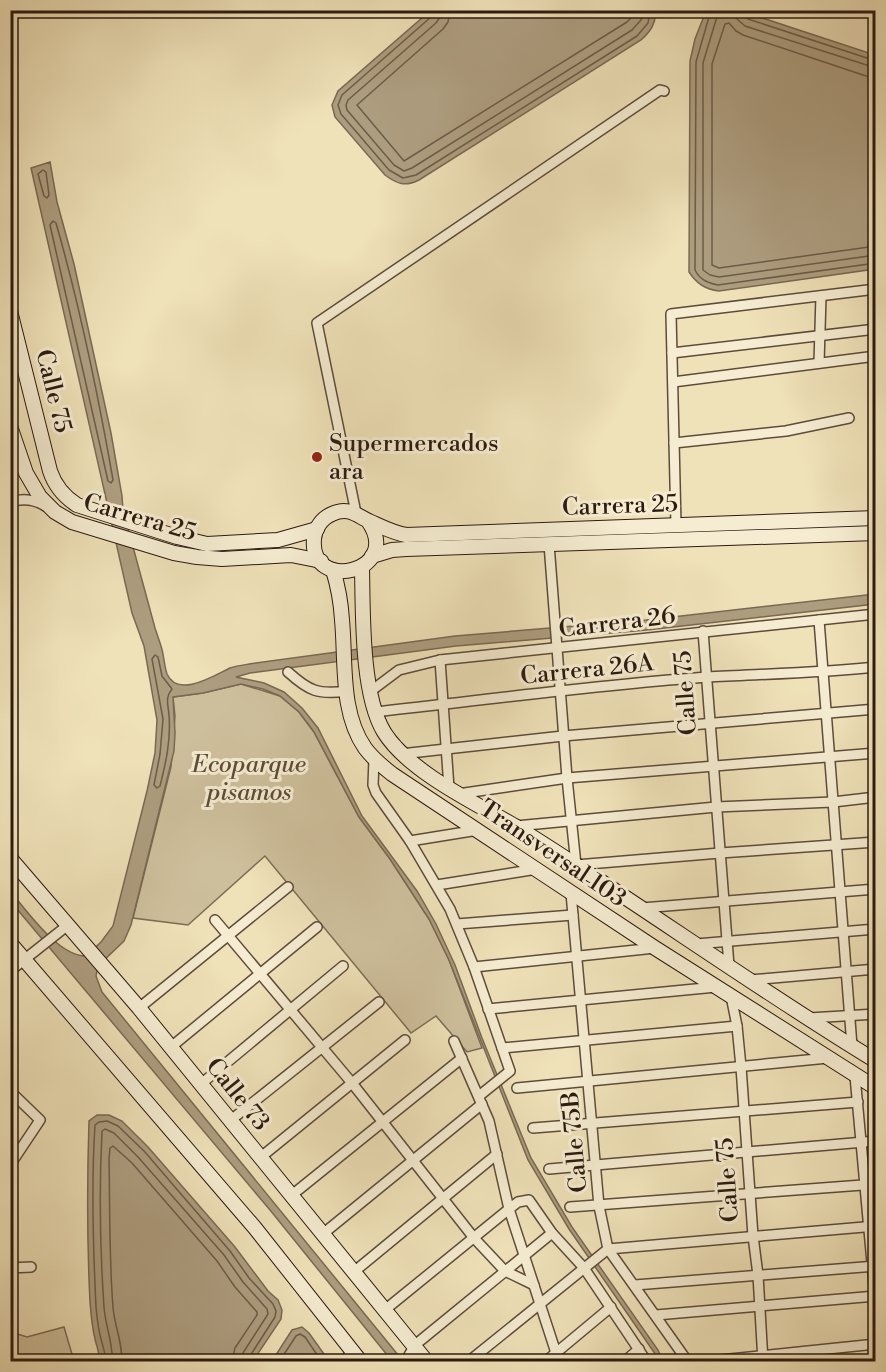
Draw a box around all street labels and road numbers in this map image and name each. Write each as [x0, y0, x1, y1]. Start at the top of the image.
street label: Calle 75 [28, 346, 78, 436]
street label: Carrera 25 [80, 488, 200, 548]
street label: Carrera 25 [562, 489, 679, 523]
street label: Carrera 26 [557, 601, 677, 645]
street label: Carrera 26A [519, 648, 656, 692]
street label: Calle 75 [668, 650, 704, 736]
street label: Transversal 103 [473, 794, 632, 914]
street label: Calle 73 [199, 1052, 276, 1137]
street label: Calle 75B [556, 1090, 594, 1194]
street label: Calle 75 [710, 1137, 746, 1223]

